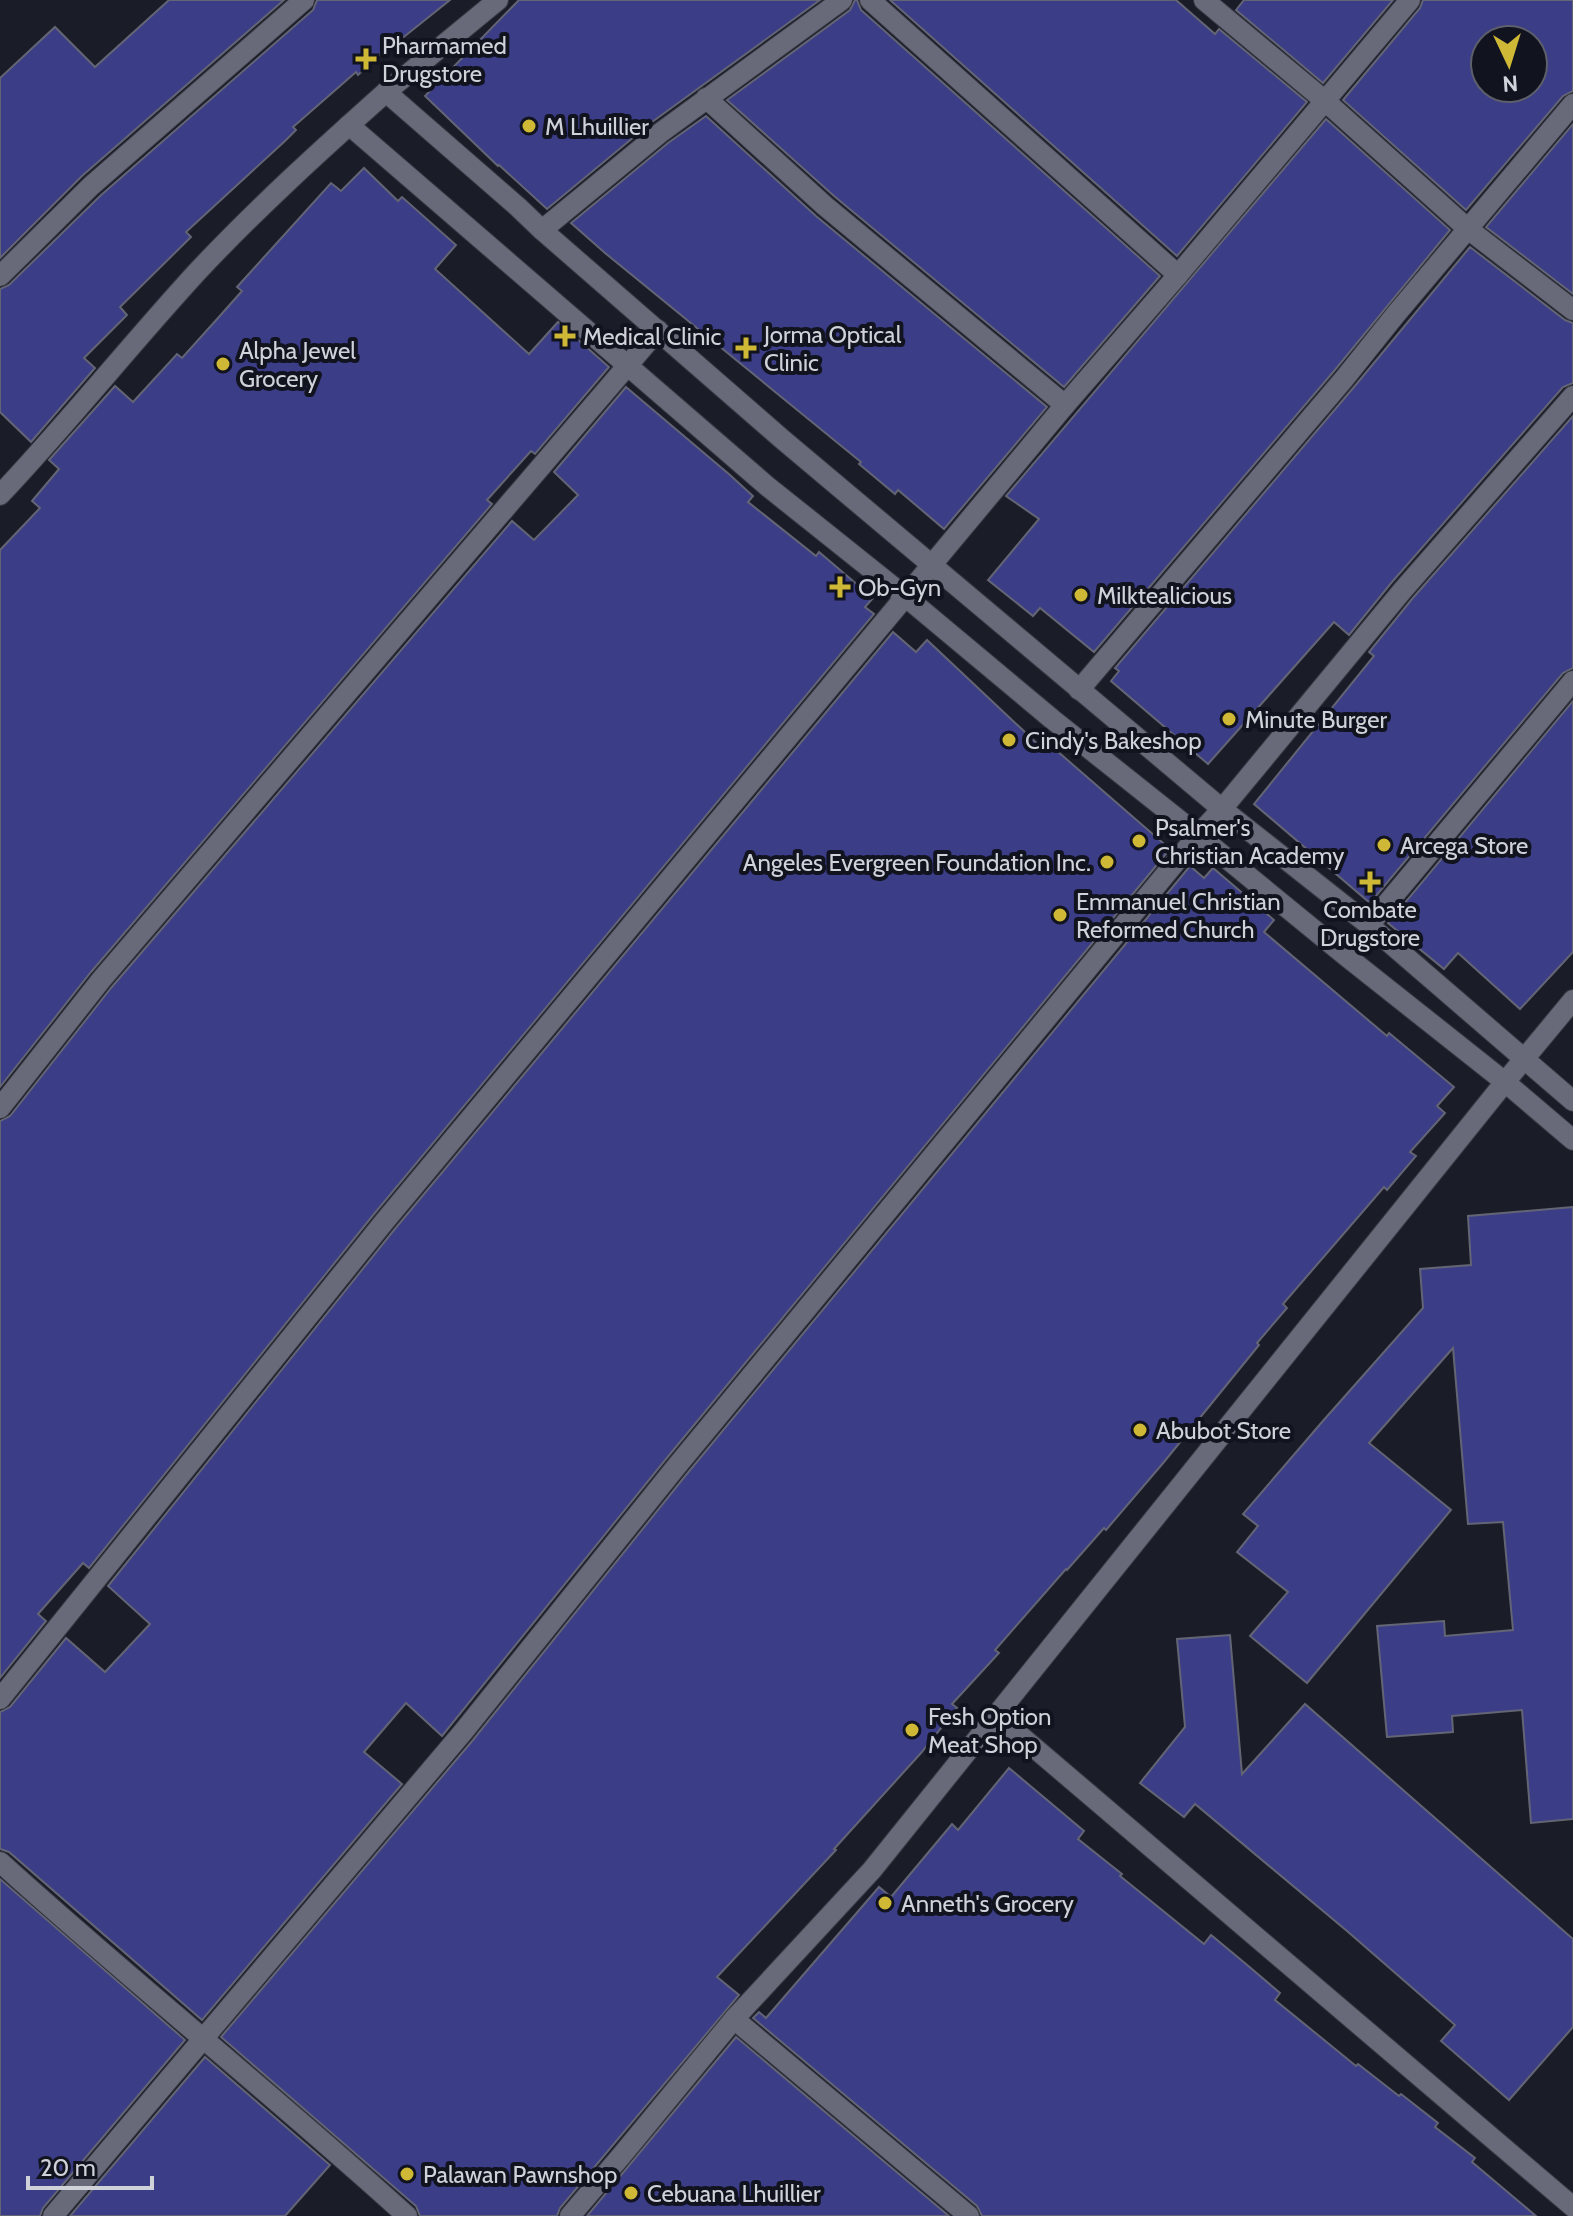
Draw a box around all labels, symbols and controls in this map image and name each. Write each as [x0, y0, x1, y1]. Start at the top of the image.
north arrow [1469, 24, 1549, 104]
place label: Pharmamed Drugstore [382, 31, 507, 88]
marker: Pharmamed Drugstore [357, 50, 375, 68]
text: N [1502, 69, 1519, 97]
place label: M Lhuillier [545, 112, 649, 141]
marker: M Lhuillier [520, 117, 538, 135]
place label: Jorma Optical Clinic [763, 320, 902, 377]
place label: Medical Clinic [583, 322, 721, 351]
marker: Medical Clinic [554, 325, 576, 347]
place label: Alpha Jewel Grocery [239, 336, 356, 393]
marker: Jorma Optical Clinic [735, 337, 757, 359]
marker: Alpha Jewel Grocery [214, 355, 232, 373]
place label: Ob-Gyn [858, 573, 941, 602]
marker: Ob-Gyn [829, 576, 851, 598]
place label: Milktealicious [1097, 581, 1232, 610]
marker: Milktealicious [1072, 586, 1090, 604]
place label: Minute Burger [1245, 705, 1387, 734]
marker: Minute Burger [1220, 710, 1238, 728]
place label: Cindy's Bakeshop [1025, 726, 1202, 755]
marker: Cindy's Bakeshop [1000, 731, 1018, 749]
place label: Psalmer's Christian Academy [1155, 813, 1344, 870]
place label: Arcega Store [1400, 831, 1528, 860]
marker: Psalmer's Christian Academy [1130, 832, 1148, 850]
marker: Arcega Store [1375, 836, 1393, 854]
place label: Angeles Evergreen Foundation Inc. [743, 848, 1091, 877]
marker: Angeles Evergreen Foundation Inc. [1098, 853, 1116, 871]
marker: Combate Drugstore [1361, 873, 1379, 891]
place label: Emmanuel Christian Reformed Church [1076, 887, 1281, 944]
place label: Combate Drugstore [1320, 895, 1420, 952]
marker: Emmanuel Christian Reformed Church [1051, 906, 1069, 924]
place label: Abubot Store [1156, 1416, 1291, 1445]
marker: Abubot Store [1131, 1421, 1149, 1439]
place label: Fesh Option Meat Shop [928, 1702, 1051, 1759]
marker: Fesh Option Meat Shop [903, 1721, 921, 1739]
place label: Anneth's Grocery [901, 1889, 1074, 1918]
marker: Anneth's Grocery [876, 1894, 894, 1912]
scale bar [28, 2140, 152, 2190]
text: 20 m [40, 2153, 96, 2182]
place label: Palawan Pawnshop [423, 2160, 617, 2189]
marker: Palawan Pawnshop [398, 2165, 416, 2183]
place label: Cebuana Lhuillier [647, 2179, 821, 2208]
marker: Cebuana Lhuillier [622, 2184, 640, 2202]

